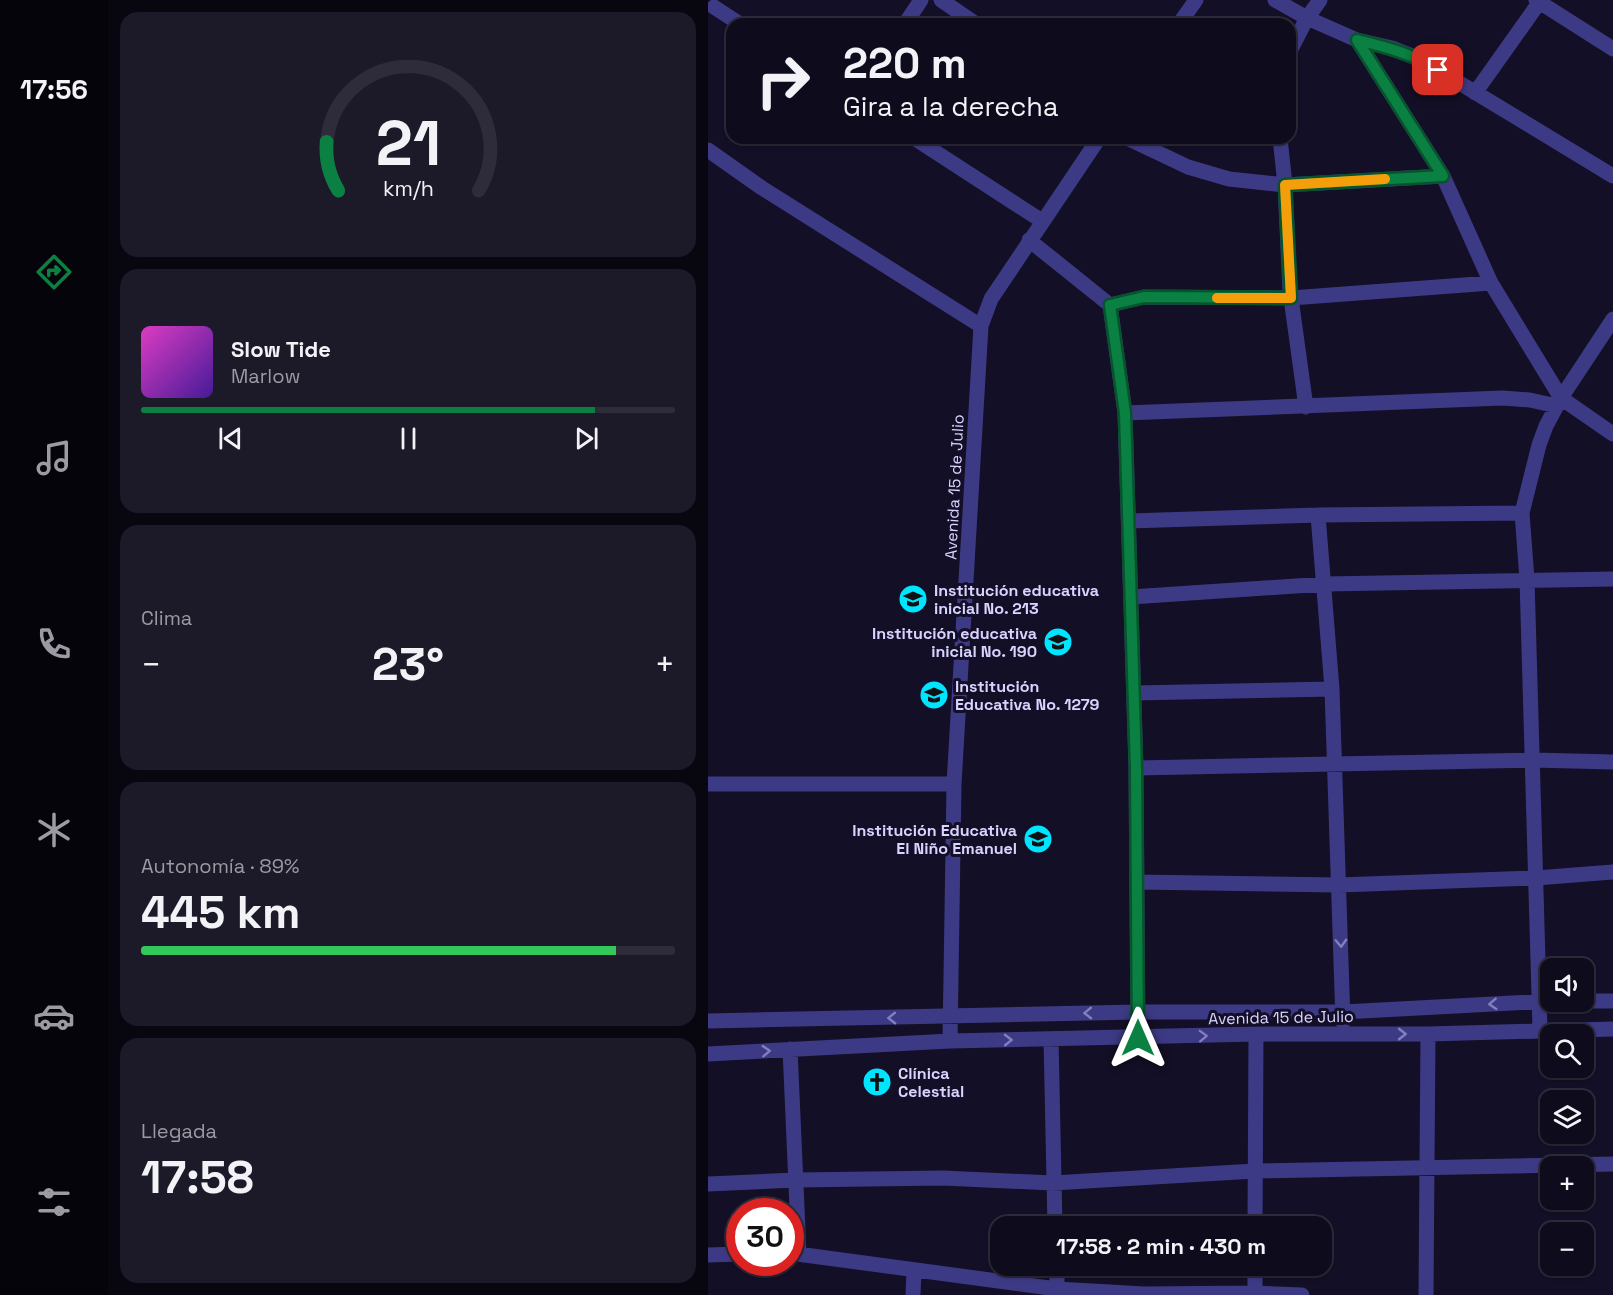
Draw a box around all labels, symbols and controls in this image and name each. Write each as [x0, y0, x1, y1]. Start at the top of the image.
text: 220 m [843, 37, 967, 90]
icon: right [744, 42, 822, 120]
pin [1412, 44, 1463, 95]
icon: arrive [1421, 53, 1454, 86]
text: 17:56 [20, 72, 88, 107]
text: Gira a la derecha [843, 89, 1058, 124]
text: 21 [375, 104, 441, 183]
text: km/h [382, 176, 434, 203]
icon: directions [33, 251, 75, 293]
text: Slow Tide [231, 335, 331, 363]
text: Marlow [231, 363, 300, 389]
street label: Avenida 15 de Julio [940, 414, 969, 560]
icon: previous [214, 422, 247, 455]
icon: pause [392, 422, 425, 455]
icon: next [570, 422, 603, 455]
icon: music [33, 437, 75, 479]
place label: Institución educativa inicial No. 213 [934, 580, 1099, 619]
school or university icon: Institución educativa inicial No. 213 [897, 583, 929, 615]
text: Clima [141, 605, 192, 631]
icon: phone [33, 623, 75, 665]
place label: Institución educativa inicial No. 190 [872, 623, 1037, 662]
school or university icon: Institución educativa inicial No. 190 [1042, 626, 1074, 658]
text: 23° [372, 636, 444, 693]
text: − [141, 644, 161, 686]
text: + [655, 644, 675, 686]
place label: Institución Educativa No. 1279 [955, 676, 1100, 715]
school or university icon: Institución Educativa No. 1279 [918, 679, 950, 711]
icon: climate [33, 809, 75, 851]
place label: Institución Educativa El Niño Emanuel [852, 820, 1017, 859]
school or university icon: Institución Educativa El Niño Emanuel [1022, 823, 1054, 855]
text: Autonomía · 89% [141, 853, 299, 879]
text: 445 km [141, 884, 300, 941]
one-way arrow [1334, 939, 1347, 948]
map controls [1540, 958, 1594, 1276]
button: sound [1540, 958, 1594, 1012]
icon: car [33, 995, 75, 1037]
one-way arrow [1488, 997, 1497, 1010]
position arrow [1106, 1006, 1170, 1070]
street label: Avenida 15 de Julio [1208, 1006, 1354, 1029]
one-way arrow [1083, 1007, 1092, 1020]
one-way arrow [887, 1012, 896, 1024]
button: search [1540, 1024, 1594, 1078]
one-way arrow [1398, 1028, 1407, 1040]
one-way arrow [1199, 1029, 1208, 1042]
one-way arrow [1004, 1034, 1013, 1046]
one-way arrow [762, 1044, 771, 1057]
place label: Clínica Celestial [898, 1063, 964, 1102]
church icon: Clínica Celestial [861, 1066, 893, 1098]
button: layers [1540, 1090, 1594, 1144]
text: Llegada [141, 1118, 217, 1144]
text: 17:58 [141, 1149, 254, 1206]
button: + [1540, 1156, 1594, 1210]
icon: filters [33, 1181, 75, 1223]
speed limit sign: 30 [726, 1198, 804, 1276]
button: − [1540, 1222, 1594, 1276]
text: 17:58 · 2 min · 430 m [1056, 1232, 1266, 1260]

